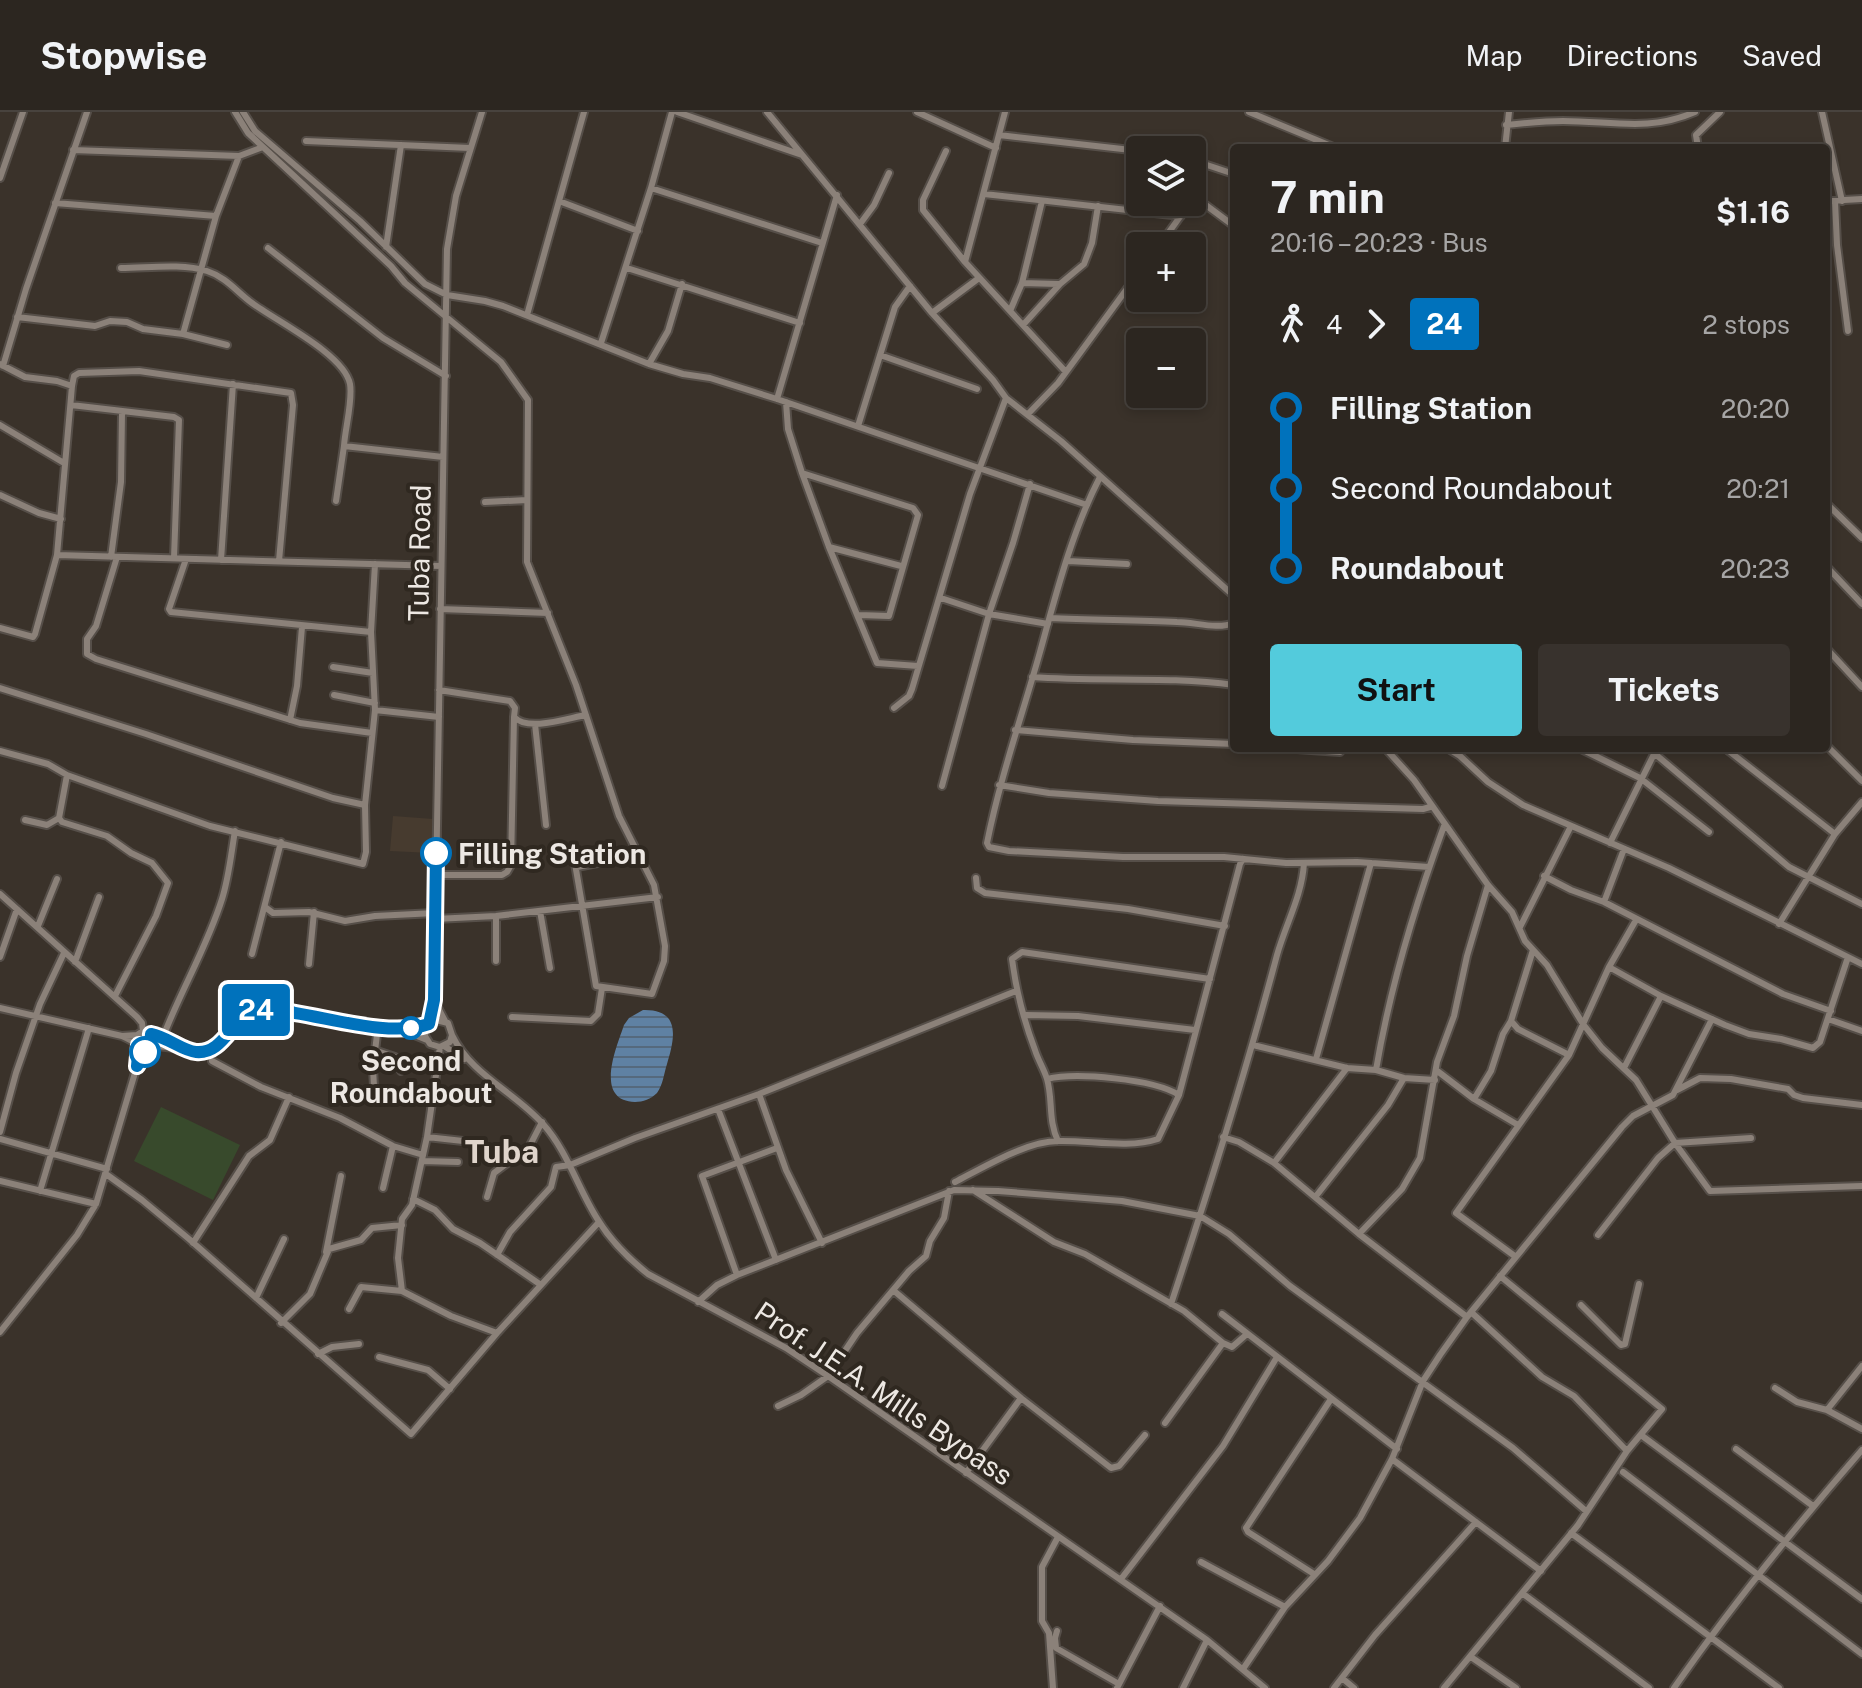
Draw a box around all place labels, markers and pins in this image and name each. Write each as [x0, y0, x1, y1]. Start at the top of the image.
place label: Filling Station [458, 837, 646, 870]
marker: Filling Station [421, 838, 451, 868]
marker: Second Roundabout [400, 1017, 422, 1039]
unlabelled marker [130, 1037, 160, 1067]
place label: Second Roundabout [330, 1044, 492, 1109]

